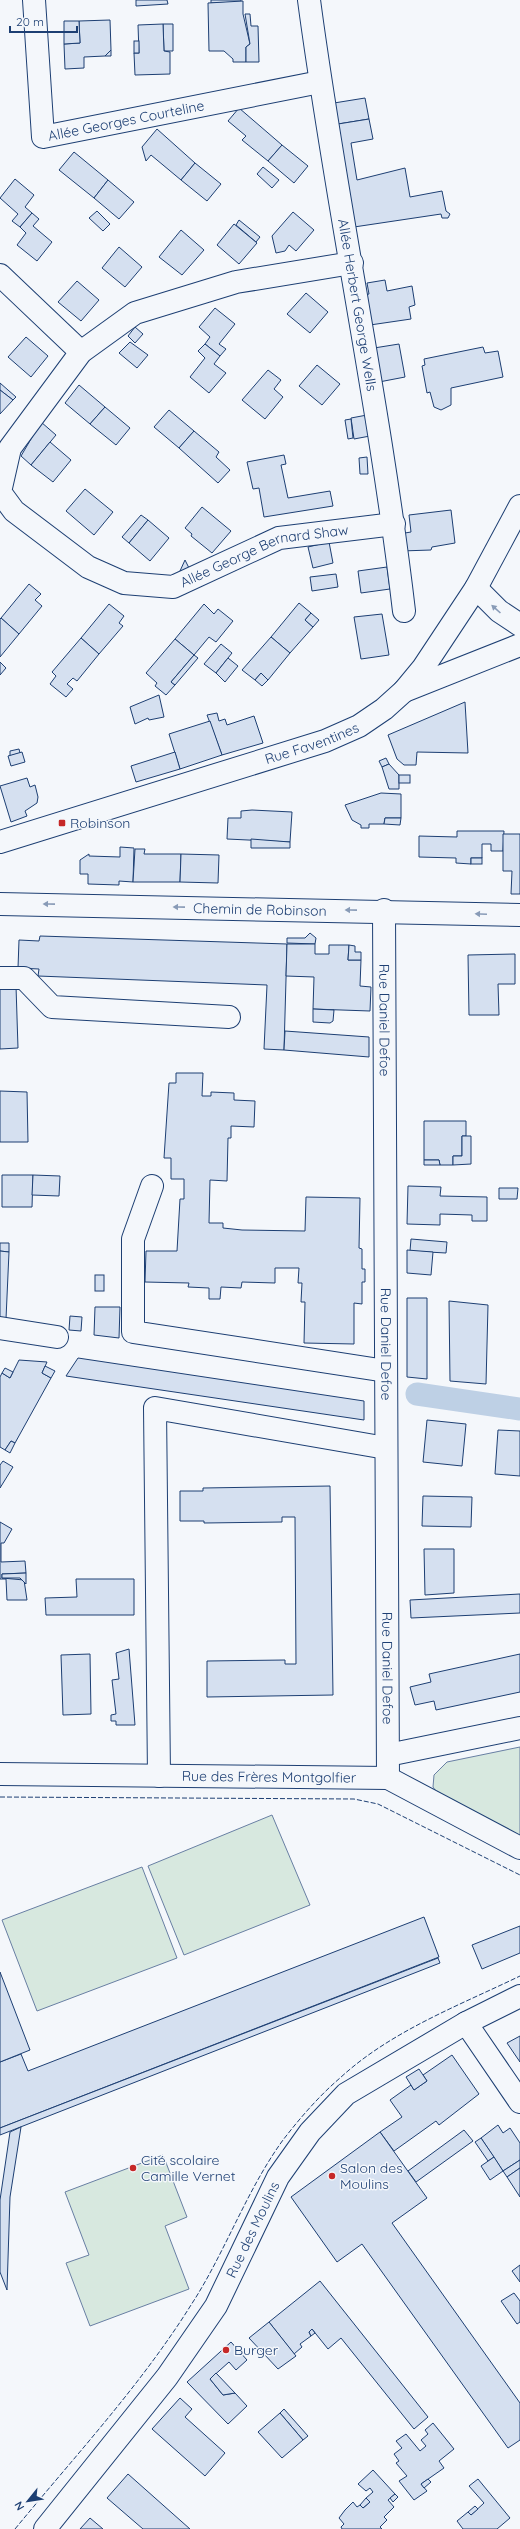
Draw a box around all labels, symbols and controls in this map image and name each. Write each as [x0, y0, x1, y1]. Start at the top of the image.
scale bar [10, 8, 77, 34]
text: 20 m [16, 14, 44, 29]
street label: Allée Georges Courteline [46, 96, 206, 145]
street label: Allée Herbert George Wells [334, 218, 381, 393]
street label: Allée George Bernard Shaw [177, 521, 350, 591]
one-way arrow [491, 604, 502, 613]
street label: Rue Faventines [262, 718, 362, 768]
place label: Robinson [70, 814, 130, 832]
marker: Robinson [57, 818, 67, 828]
street label: Chemin de Robinson [193, 899, 327, 920]
one-way arrow [42, 901, 55, 907]
one-way arrow [173, 903, 185, 910]
one-way arrow [344, 907, 357, 913]
one-way arrow [475, 910, 487, 917]
street label: Rue Daniel Defoe [375, 964, 394, 1076]
street label: Rue Daniel Defoe [377, 1288, 395, 1400]
street label: Rue Daniel Defoe [378, 1612, 397, 1724]
street label: Rue des Frères Montgolfier [182, 1767, 357, 1787]
place label: Cité scolaire Camille Vernet [141, 2151, 236, 2185]
place label: Salon des Moulins [340, 2159, 403, 2193]
marker: Cité scolaire Camille Vernet [128, 2163, 138, 2173]
marker: Salon des Moulins [327, 2171, 337, 2181]
street label: Rue des Moulins [222, 2178, 284, 2281]
place label: Burger [234, 2341, 279, 2359]
marker: Burger [221, 2345, 231, 2355]
north arrow [8, 2481, 48, 2521]
text: N [11, 2499, 27, 2513]

